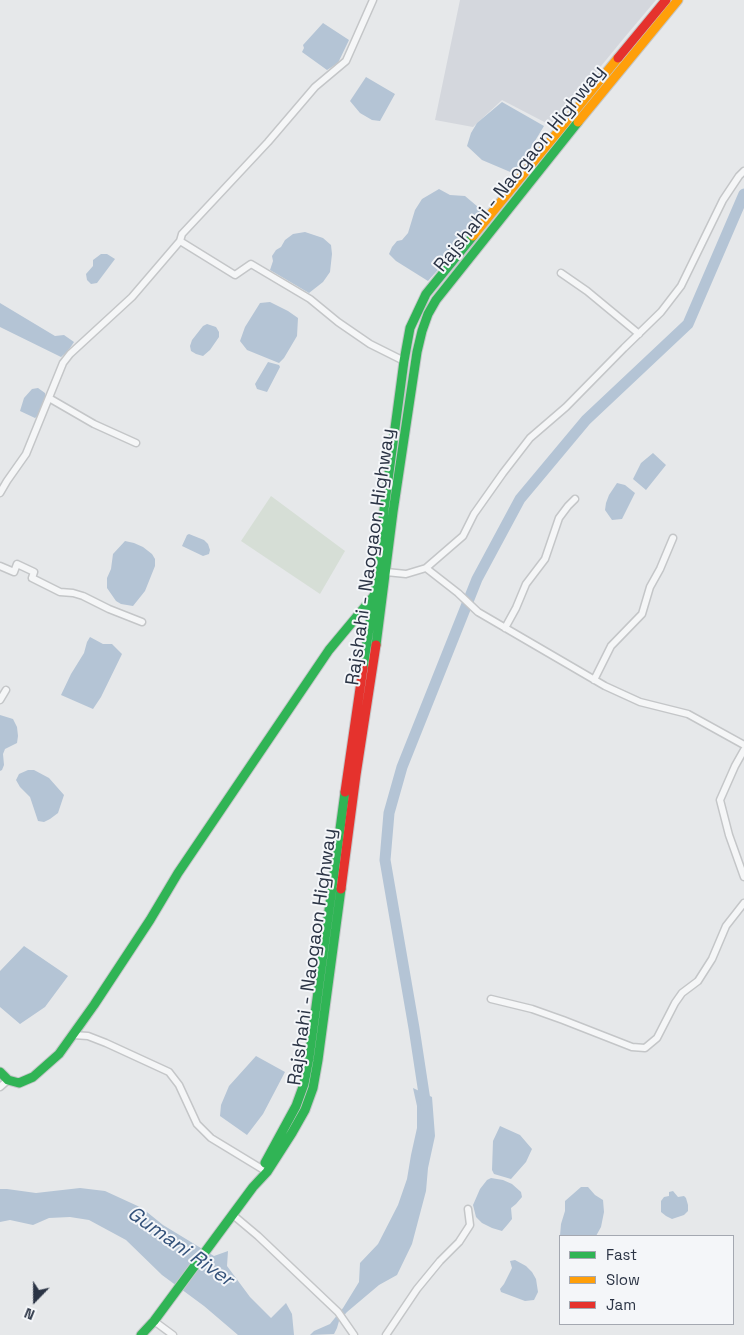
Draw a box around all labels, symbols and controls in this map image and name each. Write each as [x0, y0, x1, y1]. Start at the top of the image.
street label: Rajshahi - Naogaon Highway [430, 61, 610, 277]
street label: Rajshahi - Naogaon Highway [342, 427, 400, 687]
street label: Rajshahi - Naogaon Highway [284, 827, 342, 1087]
water label: Gumani River [122, 1202, 238, 1292]
legend [559, 1235, 734, 1325]
text: Fast [606, 1245, 637, 1264]
text: Slow [606, 1270, 640, 1289]
north arrow [10, 1275, 60, 1325]
text: Jam [606, 1295, 636, 1314]
text: N [22, 1304, 37, 1324]

